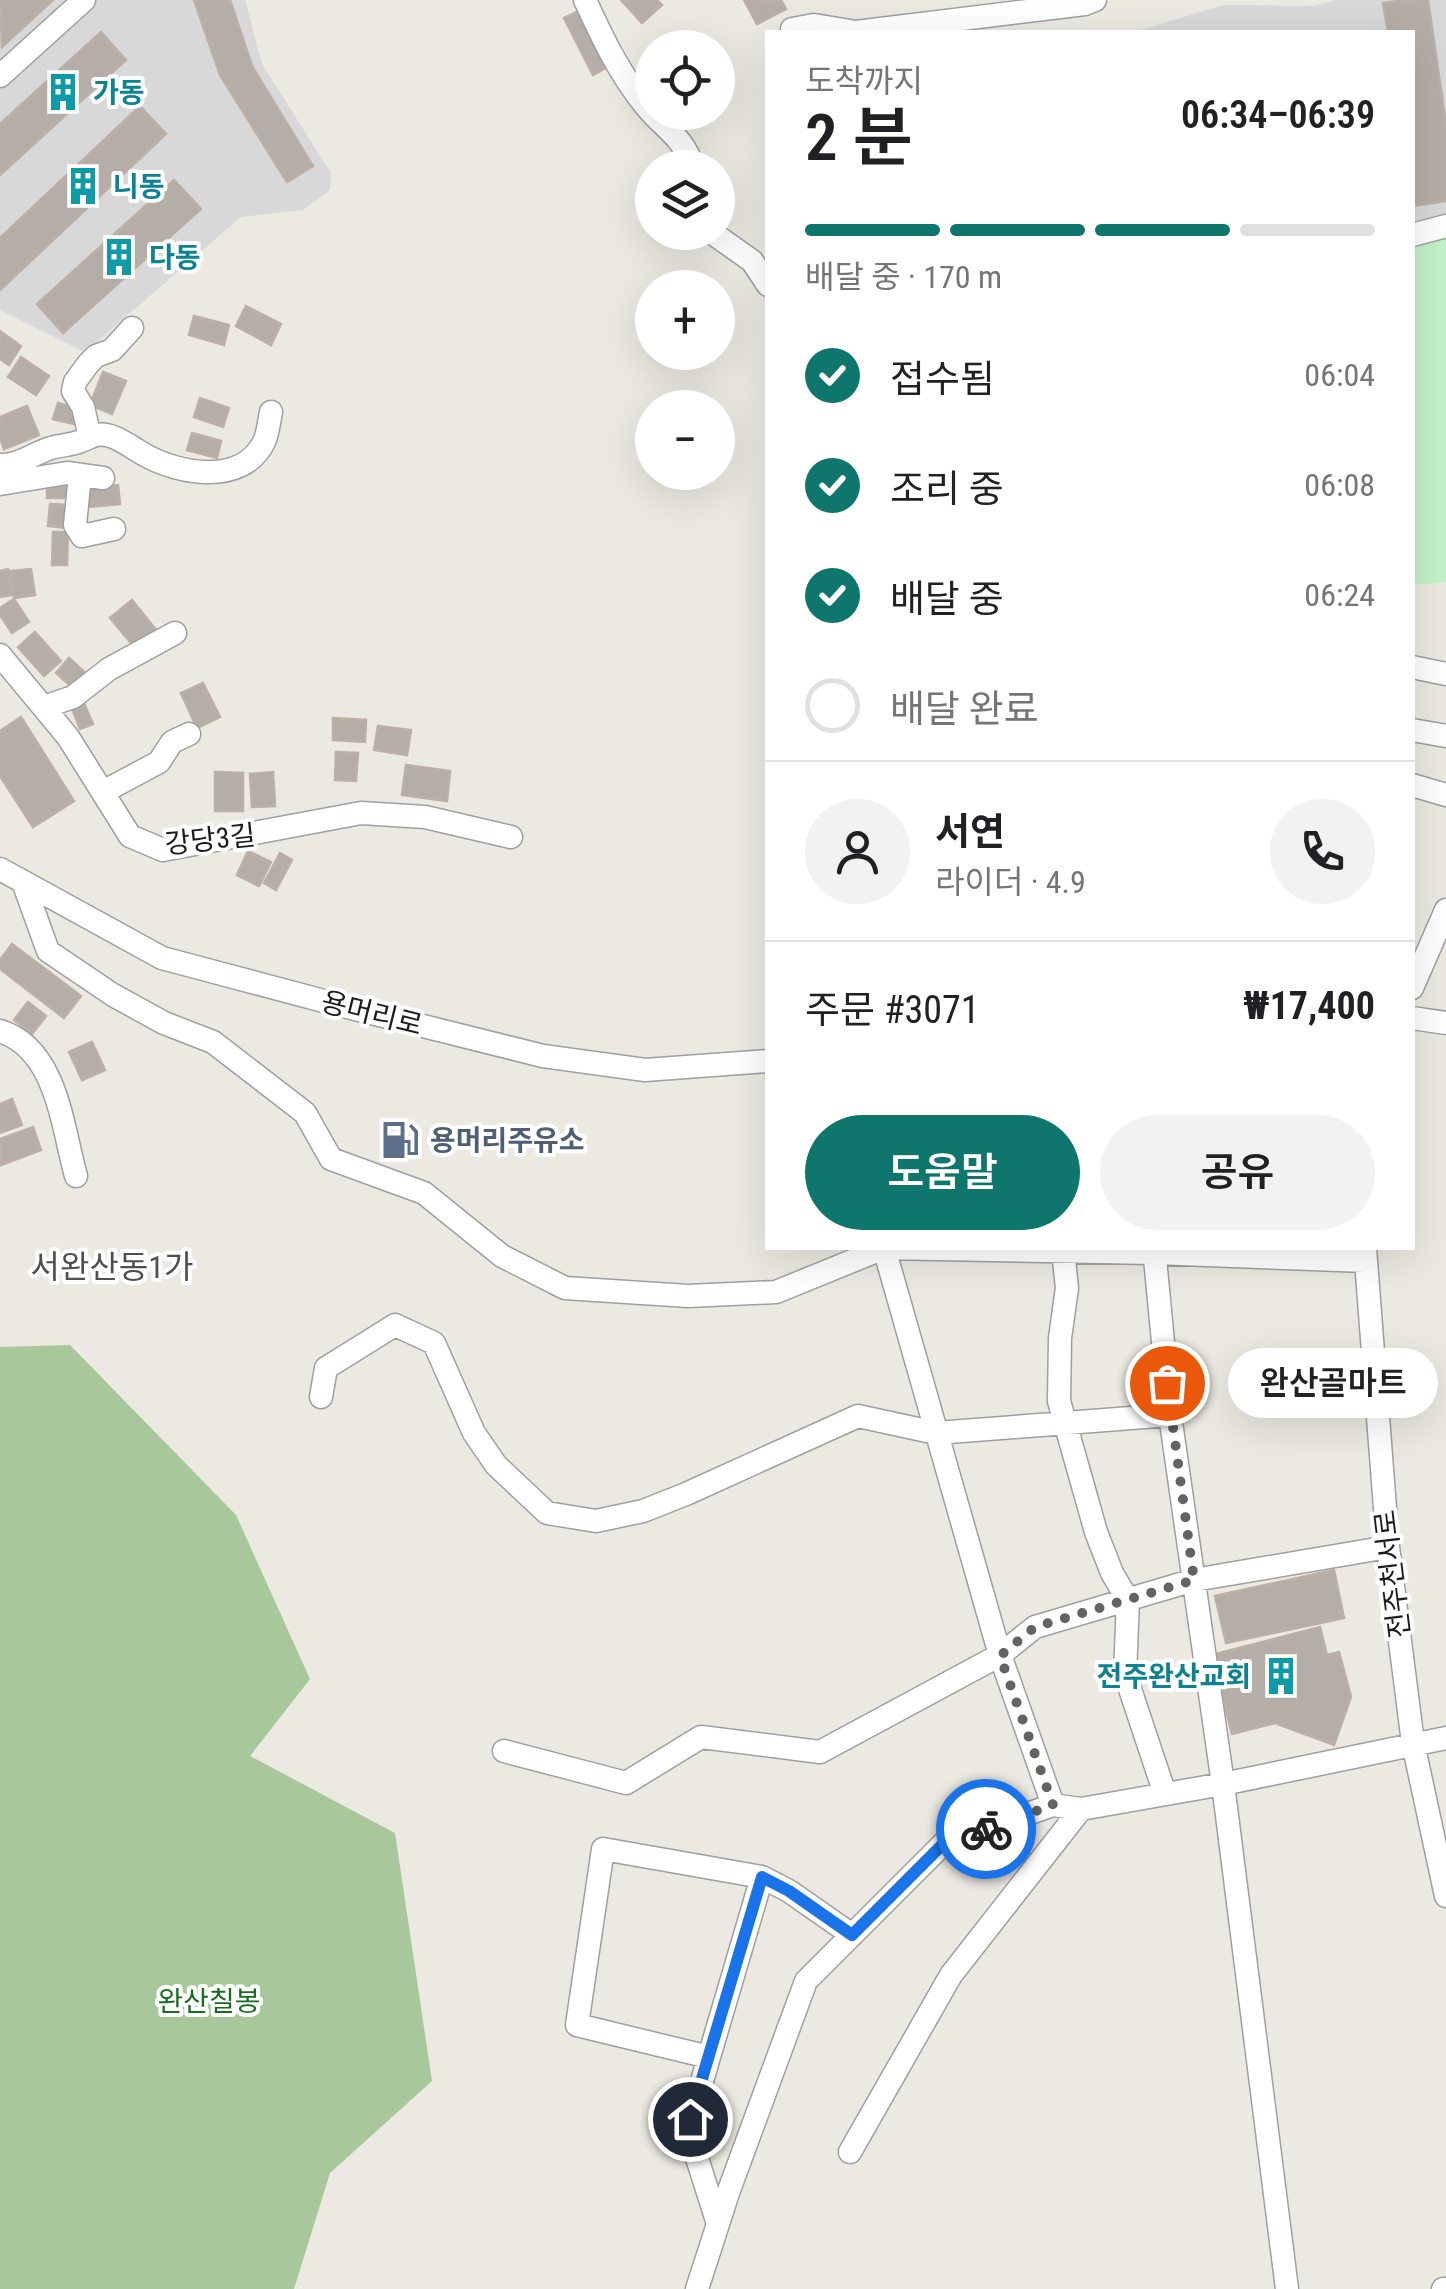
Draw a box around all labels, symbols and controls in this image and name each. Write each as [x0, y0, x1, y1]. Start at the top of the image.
map controls [635, 30, 735, 490]
button: locate [635, 30, 735, 130]
text: 도착까지 [805, 62, 923, 100]
building icon: 가동 [42, 71, 84, 113]
place label: 가동 [93, 76, 145, 109]
text: 06:34–06:39 [1181, 93, 1375, 137]
text: 2 분 [805, 100, 912, 176]
button: layers [635, 150, 735, 250]
building icon: 니동 [62, 165, 104, 207]
place label: 니동 [113, 170, 165, 203]
building icon: 다동 [98, 236, 140, 278]
place label: 다동 [149, 241, 201, 274]
text: 배달 중 · 170 m [805, 258, 1002, 296]
button: + [635, 270, 735, 370]
icon: check [805, 348, 860, 403]
text: 06:04 [1304, 356, 1375, 394]
text: 접수됨 [890, 357, 995, 401]
button: − [635, 390, 735, 490]
icon: check [805, 458, 860, 513]
text: 06:08 [1304, 466, 1375, 504]
text: 조리 중 [890, 467, 1004, 511]
icon: check [805, 568, 860, 623]
text: 06:24 [1304, 576, 1375, 614]
text: 배달 중 [890, 577, 1004, 621]
text: 배달 완료 [890, 687, 1039, 731]
button: person [805, 799, 910, 904]
button: phone [1270, 799, 1375, 904]
text: 서연 [935, 810, 1005, 854]
street label: 강당3길 [163, 818, 257, 861]
text: 라이더 · 4.9 [935, 863, 1086, 901]
text: ₩17,400 [1243, 984, 1375, 1028]
street label: 용머리로 [318, 985, 426, 1042]
text: 주문 #3071 [805, 988, 980, 1032]
button: 도움말 [805, 1115, 1080, 1230]
button: 공유 [1100, 1115, 1375, 1230]
fuel station icon: 용머리주유소 [379, 1119, 421, 1161]
place label: 용머리주유소 [430, 1124, 585, 1157]
district label: 서완산동1가 [31, 1248, 194, 1286]
pin [1125, 1341, 1210, 1426]
callout: 완산골마트 [1227, 1348, 1437, 1418]
icon: bag [1140, 1356, 1195, 1411]
text: 완산골마트 [1259, 1364, 1407, 1402]
street label: 전주천서로 [1368, 1508, 1417, 1640]
building icon: 전주완산교회 [1260, 1655, 1302, 1697]
place label: 전주완산교회 [1096, 1660, 1251, 1693]
courier [936, 1779, 1036, 1879]
icon: bike [959, 1802, 1014, 1857]
park label: 완산칠봉 [157, 1985, 261, 2018]
pin [648, 2077, 733, 2162]
icon: home [663, 2092, 718, 2147]

